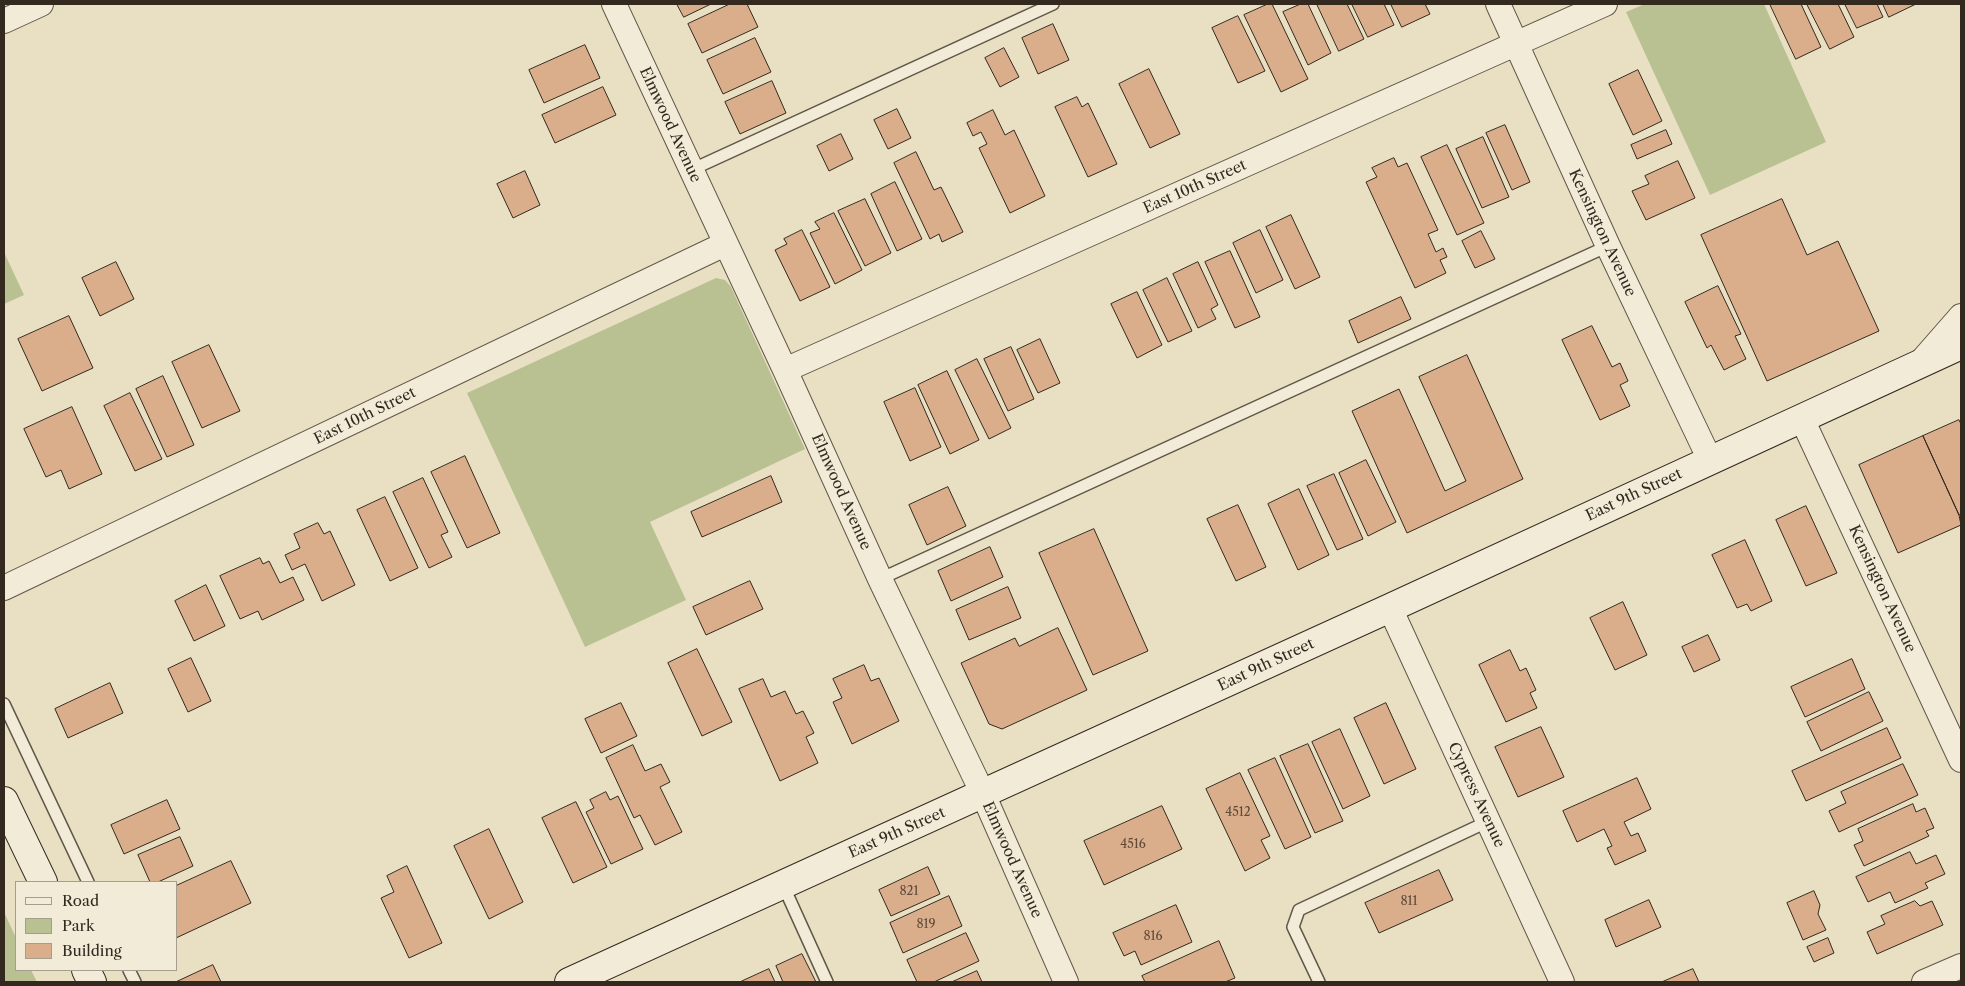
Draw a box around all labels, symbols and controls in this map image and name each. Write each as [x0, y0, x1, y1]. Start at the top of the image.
street label: Elmwood Avenue [635, 64, 705, 186]
street label: East 10th Street [1141, 156, 1249, 218]
street label: Kensington Avenue [1565, 166, 1639, 300]
street label: East 10th Street [311, 384, 419, 448]
street label: Elmwood Avenue [807, 431, 875, 553]
street label: East 9th Street [1583, 465, 1685, 525]
street label: Kensington Avenue [1845, 522, 1919, 656]
street label: East 9th Street [1215, 635, 1317, 695]
street label: Cypress Avenue [1444, 740, 1508, 850]
street label: Elmwood Avenue [978, 799, 1046, 921]
street label: East 9th Street [846, 804, 948, 862]
house number: 4512 [1225, 806, 1251, 820]
house number: 4516 [1120, 838, 1146, 852]
legend [15, 881, 178, 971]
house number: 821 [899, 885, 919, 899]
text: Road [62, 891, 99, 910]
house number: 811 [1400, 895, 1418, 909]
text: Park [62, 916, 95, 935]
house number: 819 [916, 918, 936, 932]
house number: 816 [1143, 930, 1163, 944]
text: Building [62, 941, 122, 960]

